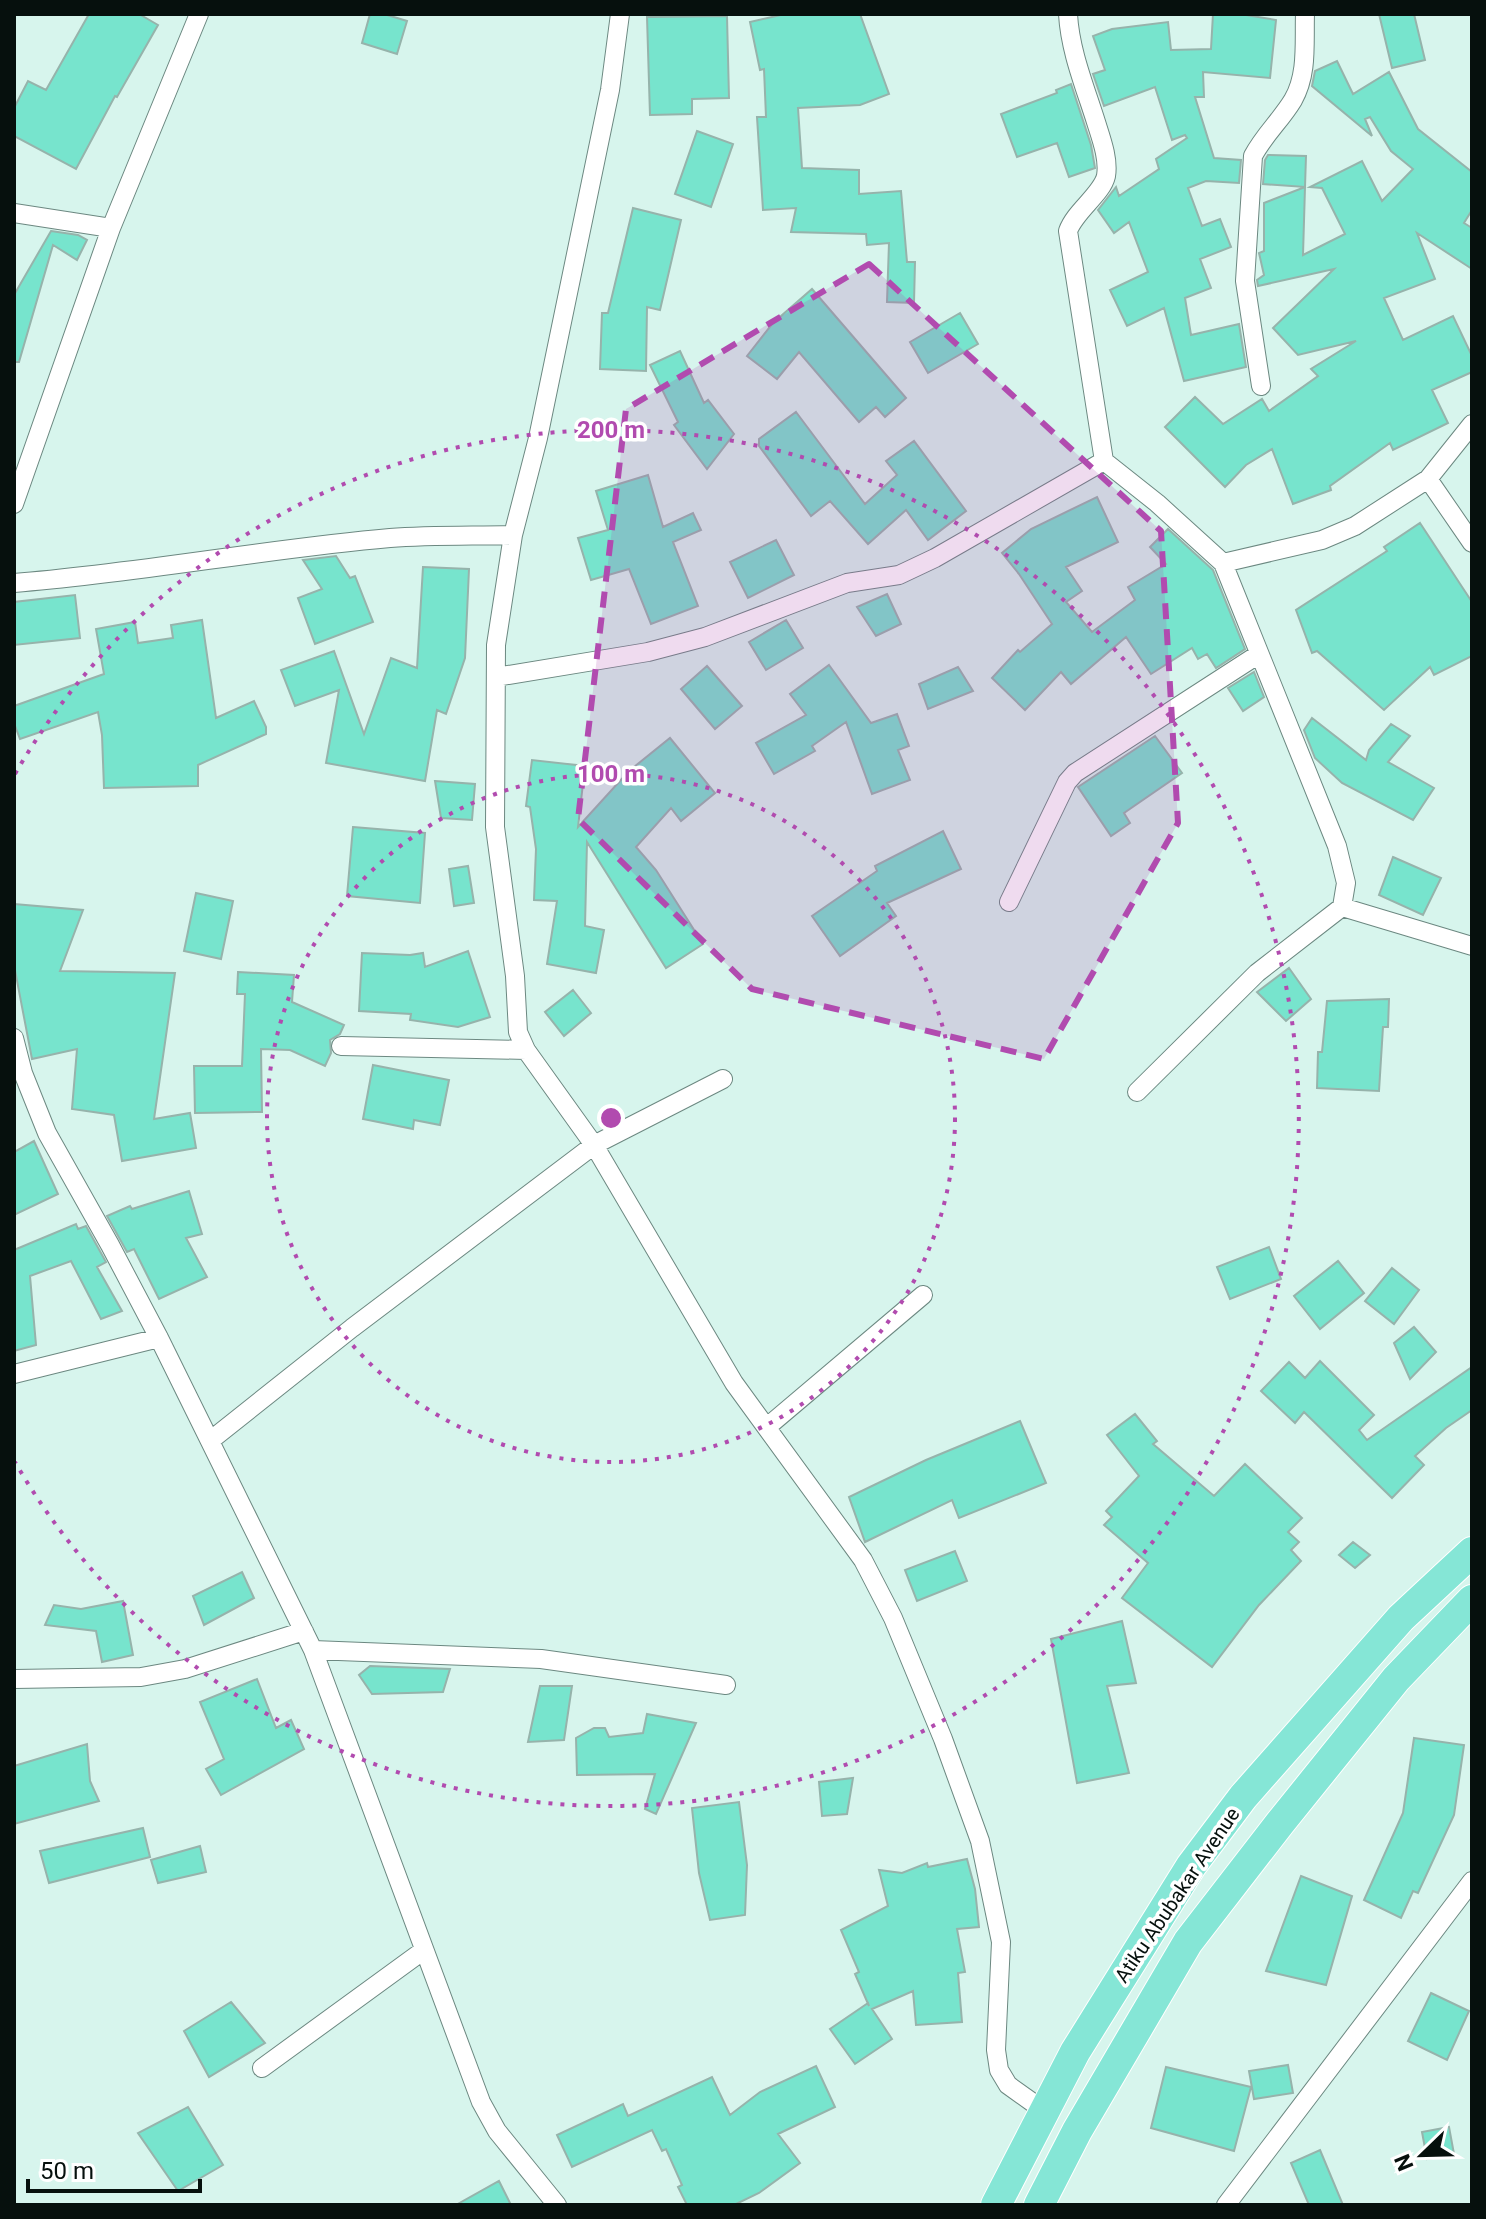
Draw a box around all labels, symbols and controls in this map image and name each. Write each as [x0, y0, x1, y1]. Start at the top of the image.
text: 200 m [577, 416, 645, 444]
text: 100 m [577, 760, 645, 788]
centre of rings [597, 1104, 625, 1132]
street label: Atiku Abubakar Avenue [1109, 1803, 1245, 1987]
north arrow [1382, 2115, 1462, 2195]
scale bar [28, 2143, 200, 2193]
text: N [1390, 2151, 1419, 2175]
text: 50 m [40, 2157, 94, 2185]

